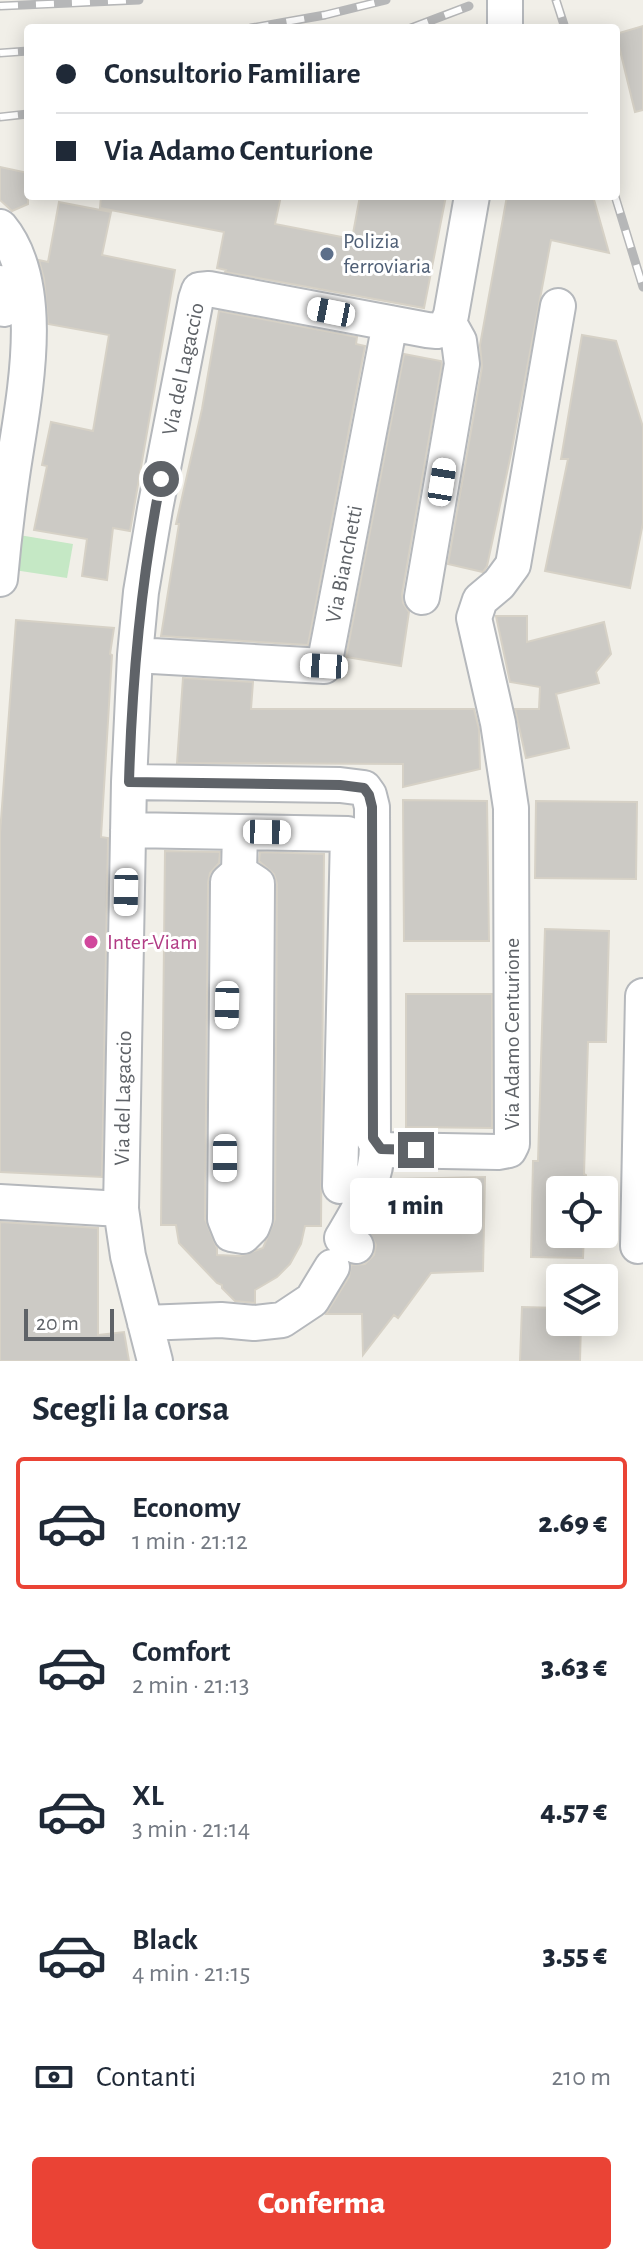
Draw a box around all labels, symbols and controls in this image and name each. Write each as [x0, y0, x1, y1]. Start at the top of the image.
text: Consultorio Familiare [104, 59, 361, 89]
text: Via Adamo Centurione [104, 136, 373, 166]
place label: Polizia ferroviaria [343, 230, 431, 277]
marker: Polizia ferroviaria [318, 245, 336, 263]
car [305, 296, 357, 328]
street label: Via del Lagaccio [158, 301, 208, 437]
car [426, 456, 458, 508]
route start [143, 461, 179, 497]
street label: Via Bianchetti [322, 503, 366, 625]
car [299, 653, 349, 679]
car [243, 820, 291, 844]
car [114, 868, 138, 916]
place label: Inter-Viam [107, 931, 198, 953]
marker: Inter-Viam [82, 933, 100, 951]
street label: Via Adamo Centurione [501, 938, 523, 1130]
car [215, 981, 239, 1029]
street label: Via del Lagaccio [111, 1030, 135, 1166]
route end [398, 1132, 434, 1168]
car [213, 1134, 237, 1182]
map controls [546, 1176, 618, 1336]
button: locate [546, 1176, 618, 1248]
callout: 1 min [350, 1178, 482, 1234]
text: 1 min [388, 1193, 444, 1219]
button: layers [546, 1264, 618, 1336]
scale bar [24, 1305, 114, 1341]
text: 20 m [36, 1312, 79, 1334]
text: Scegli la corsa [32, 1391, 229, 1427]
icon: car [36, 1487, 108, 1559]
text: Economy [132, 1493, 241, 1523]
text: 2.69 € [538, 1508, 607, 1538]
text: 1 min · 21:12 [132, 1528, 248, 1554]
icon: car [36, 1631, 108, 1703]
text: Comfort [132, 1637, 231, 1667]
text: 3.63 € [541, 1652, 607, 1682]
text: 2 min · 21:13 [132, 1672, 250, 1698]
icon: car [36, 1775, 108, 1847]
text: XL [132, 1781, 164, 1811]
text: 4.57 € [540, 1796, 607, 1826]
text: 3 min · 21:14 [132, 1816, 250, 1842]
icon: car [36, 1919, 108, 1991]
text: Black [132, 1925, 198, 1955]
text: 3.55 € [543, 1940, 607, 1970]
text: 4 min · 21:15 [132, 1960, 250, 1986]
icon: cash [32, 2055, 76, 2099]
text: Contanti [96, 2062, 196, 2092]
text: 210 m [551, 2064, 611, 2090]
button: Conferma [32, 2157, 611, 2249]

